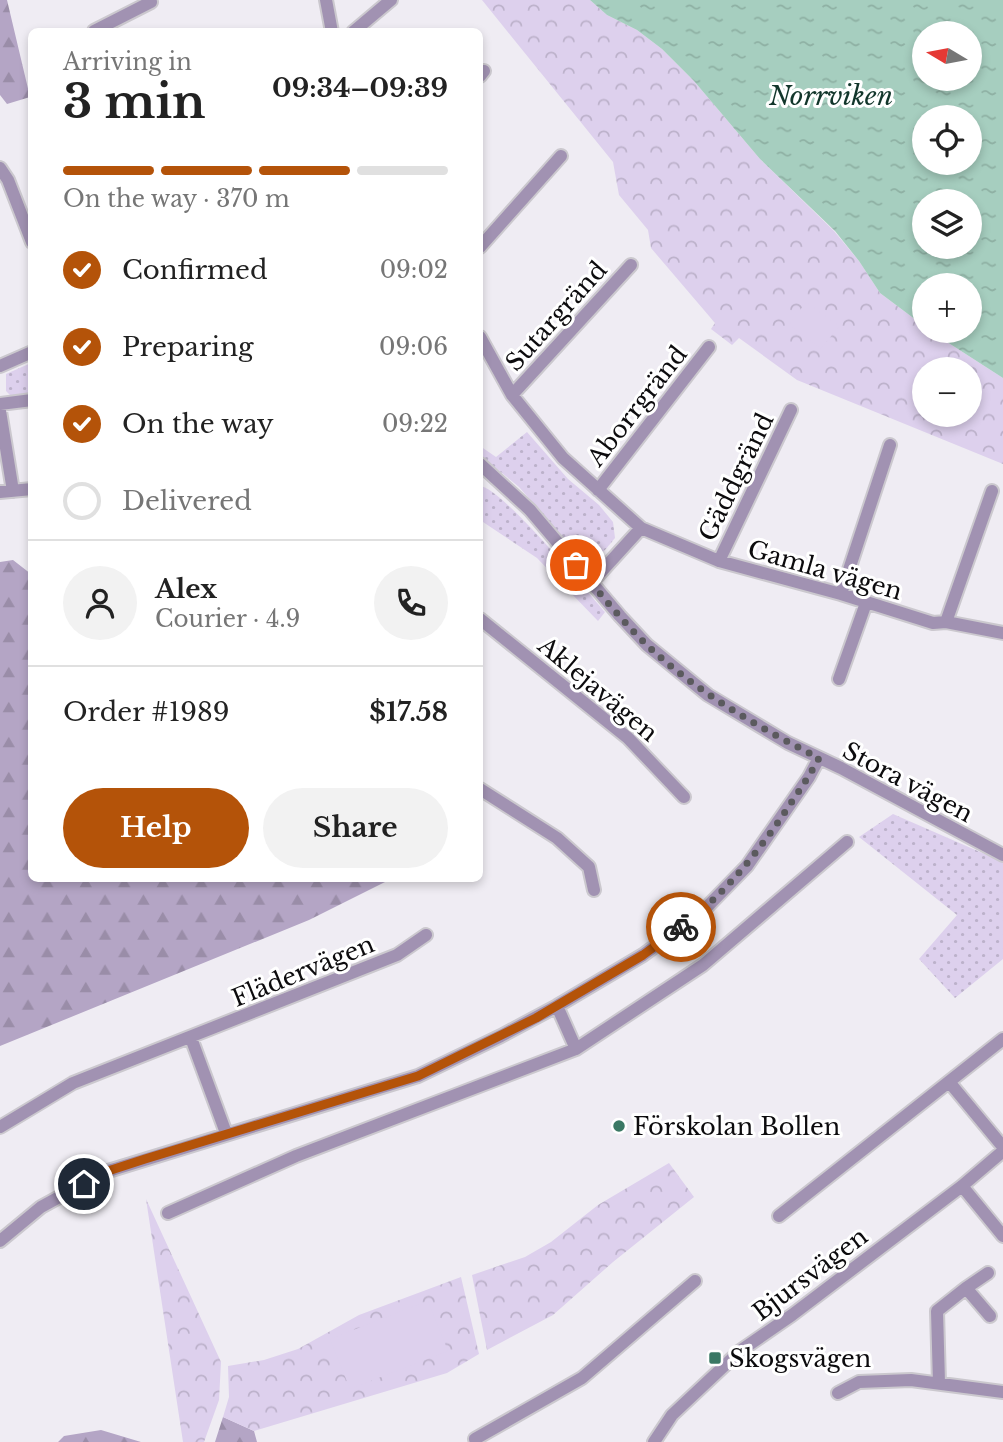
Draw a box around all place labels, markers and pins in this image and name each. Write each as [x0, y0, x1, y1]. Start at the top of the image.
pin [546, 535, 606, 595]
place label: Förskolan Bollen [633, 1112, 840, 1141]
marker: Förskolan Bollen [611, 1118, 627, 1134]
pin [54, 1154, 114, 1214]
place label: Skogsvägen [729, 1344, 871, 1373]
marker: Skogsvägen [707, 1350, 723, 1366]

